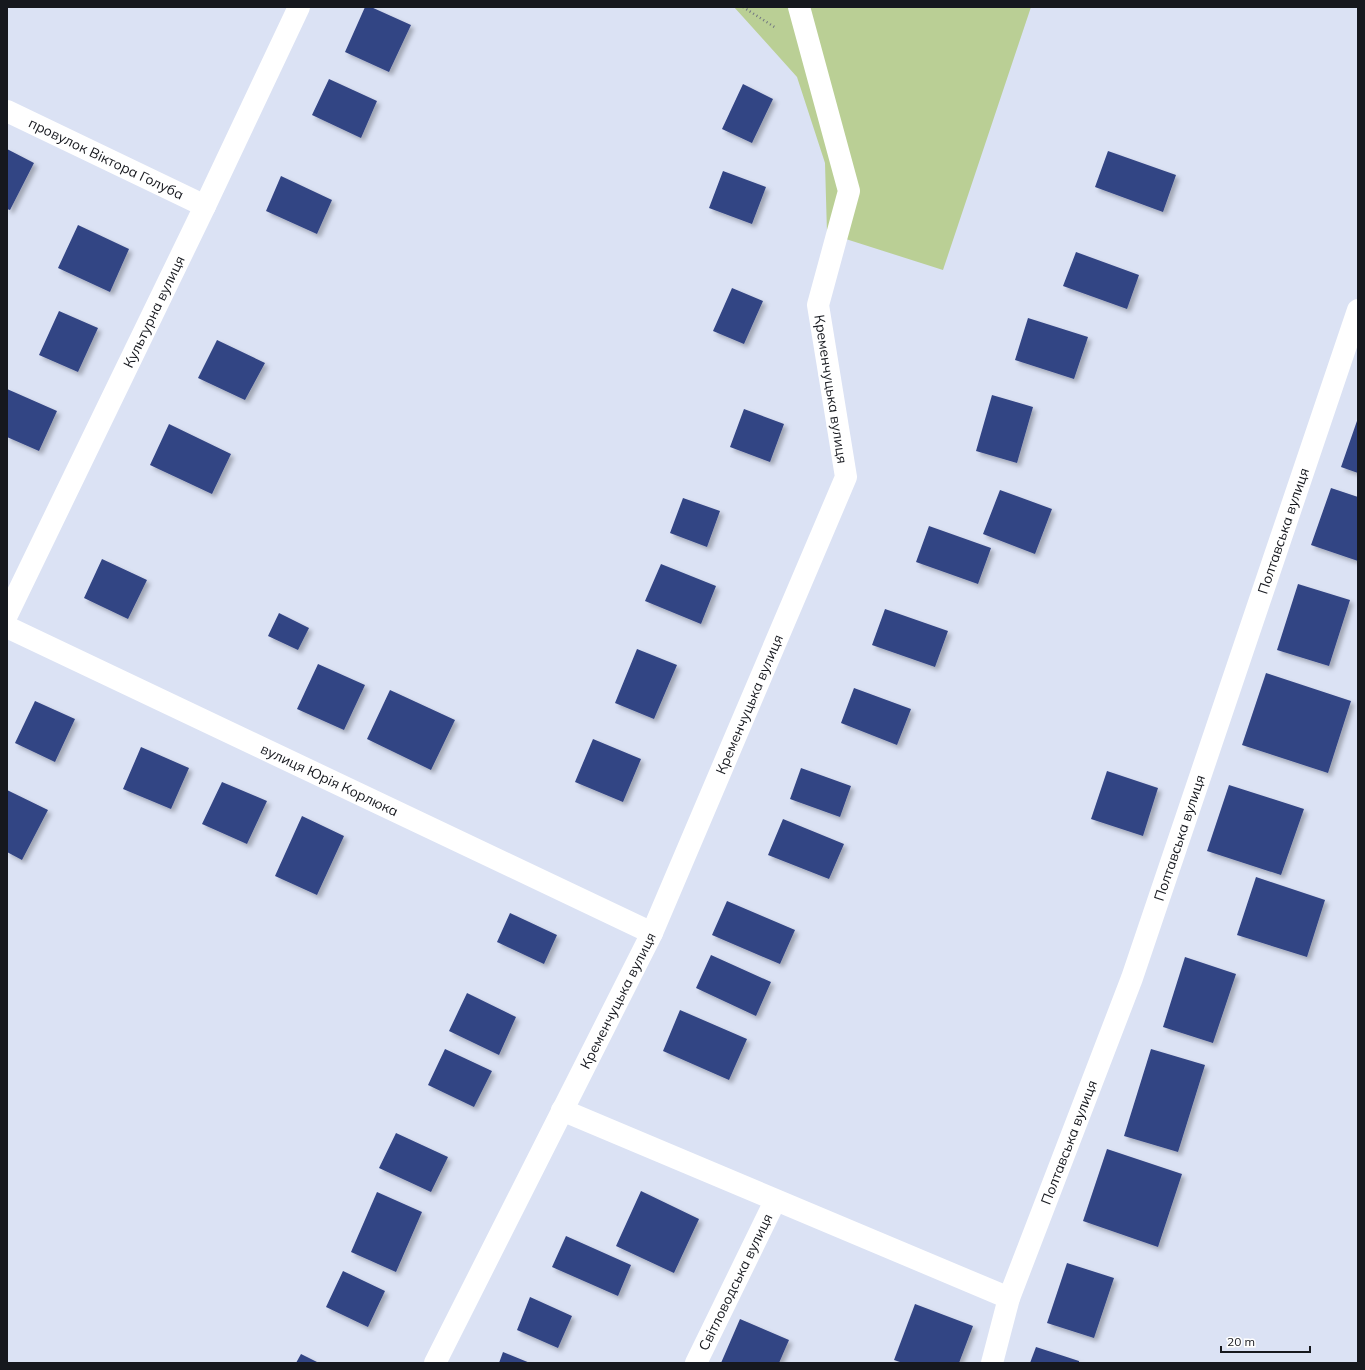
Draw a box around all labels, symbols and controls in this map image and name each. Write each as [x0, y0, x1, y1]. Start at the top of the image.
street label: провулок Віктора Голуба [26, 114, 187, 203]
street label: Культурна вулиця [119, 253, 189, 371]
street label: Кременчуцька вулиця [810, 313, 852, 465]
street label: Полтавська вулиця [1254, 466, 1313, 596]
street label: Кременчуцька вулиця [712, 632, 787, 777]
street label: вулиця Юрія Корлюка [258, 740, 401, 820]
street label: Полтавська вулиця [1150, 772, 1209, 903]
street label: Кременчуцька вулиця [576, 929, 660, 1072]
street label: Полтавська вулиця [1037, 1077, 1101, 1207]
street label: Світловодська вулиця [694, 1211, 776, 1354]
scale bar [1221, 1328, 1310, 1354]
text: 20 m [1227, 1334, 1255, 1349]

